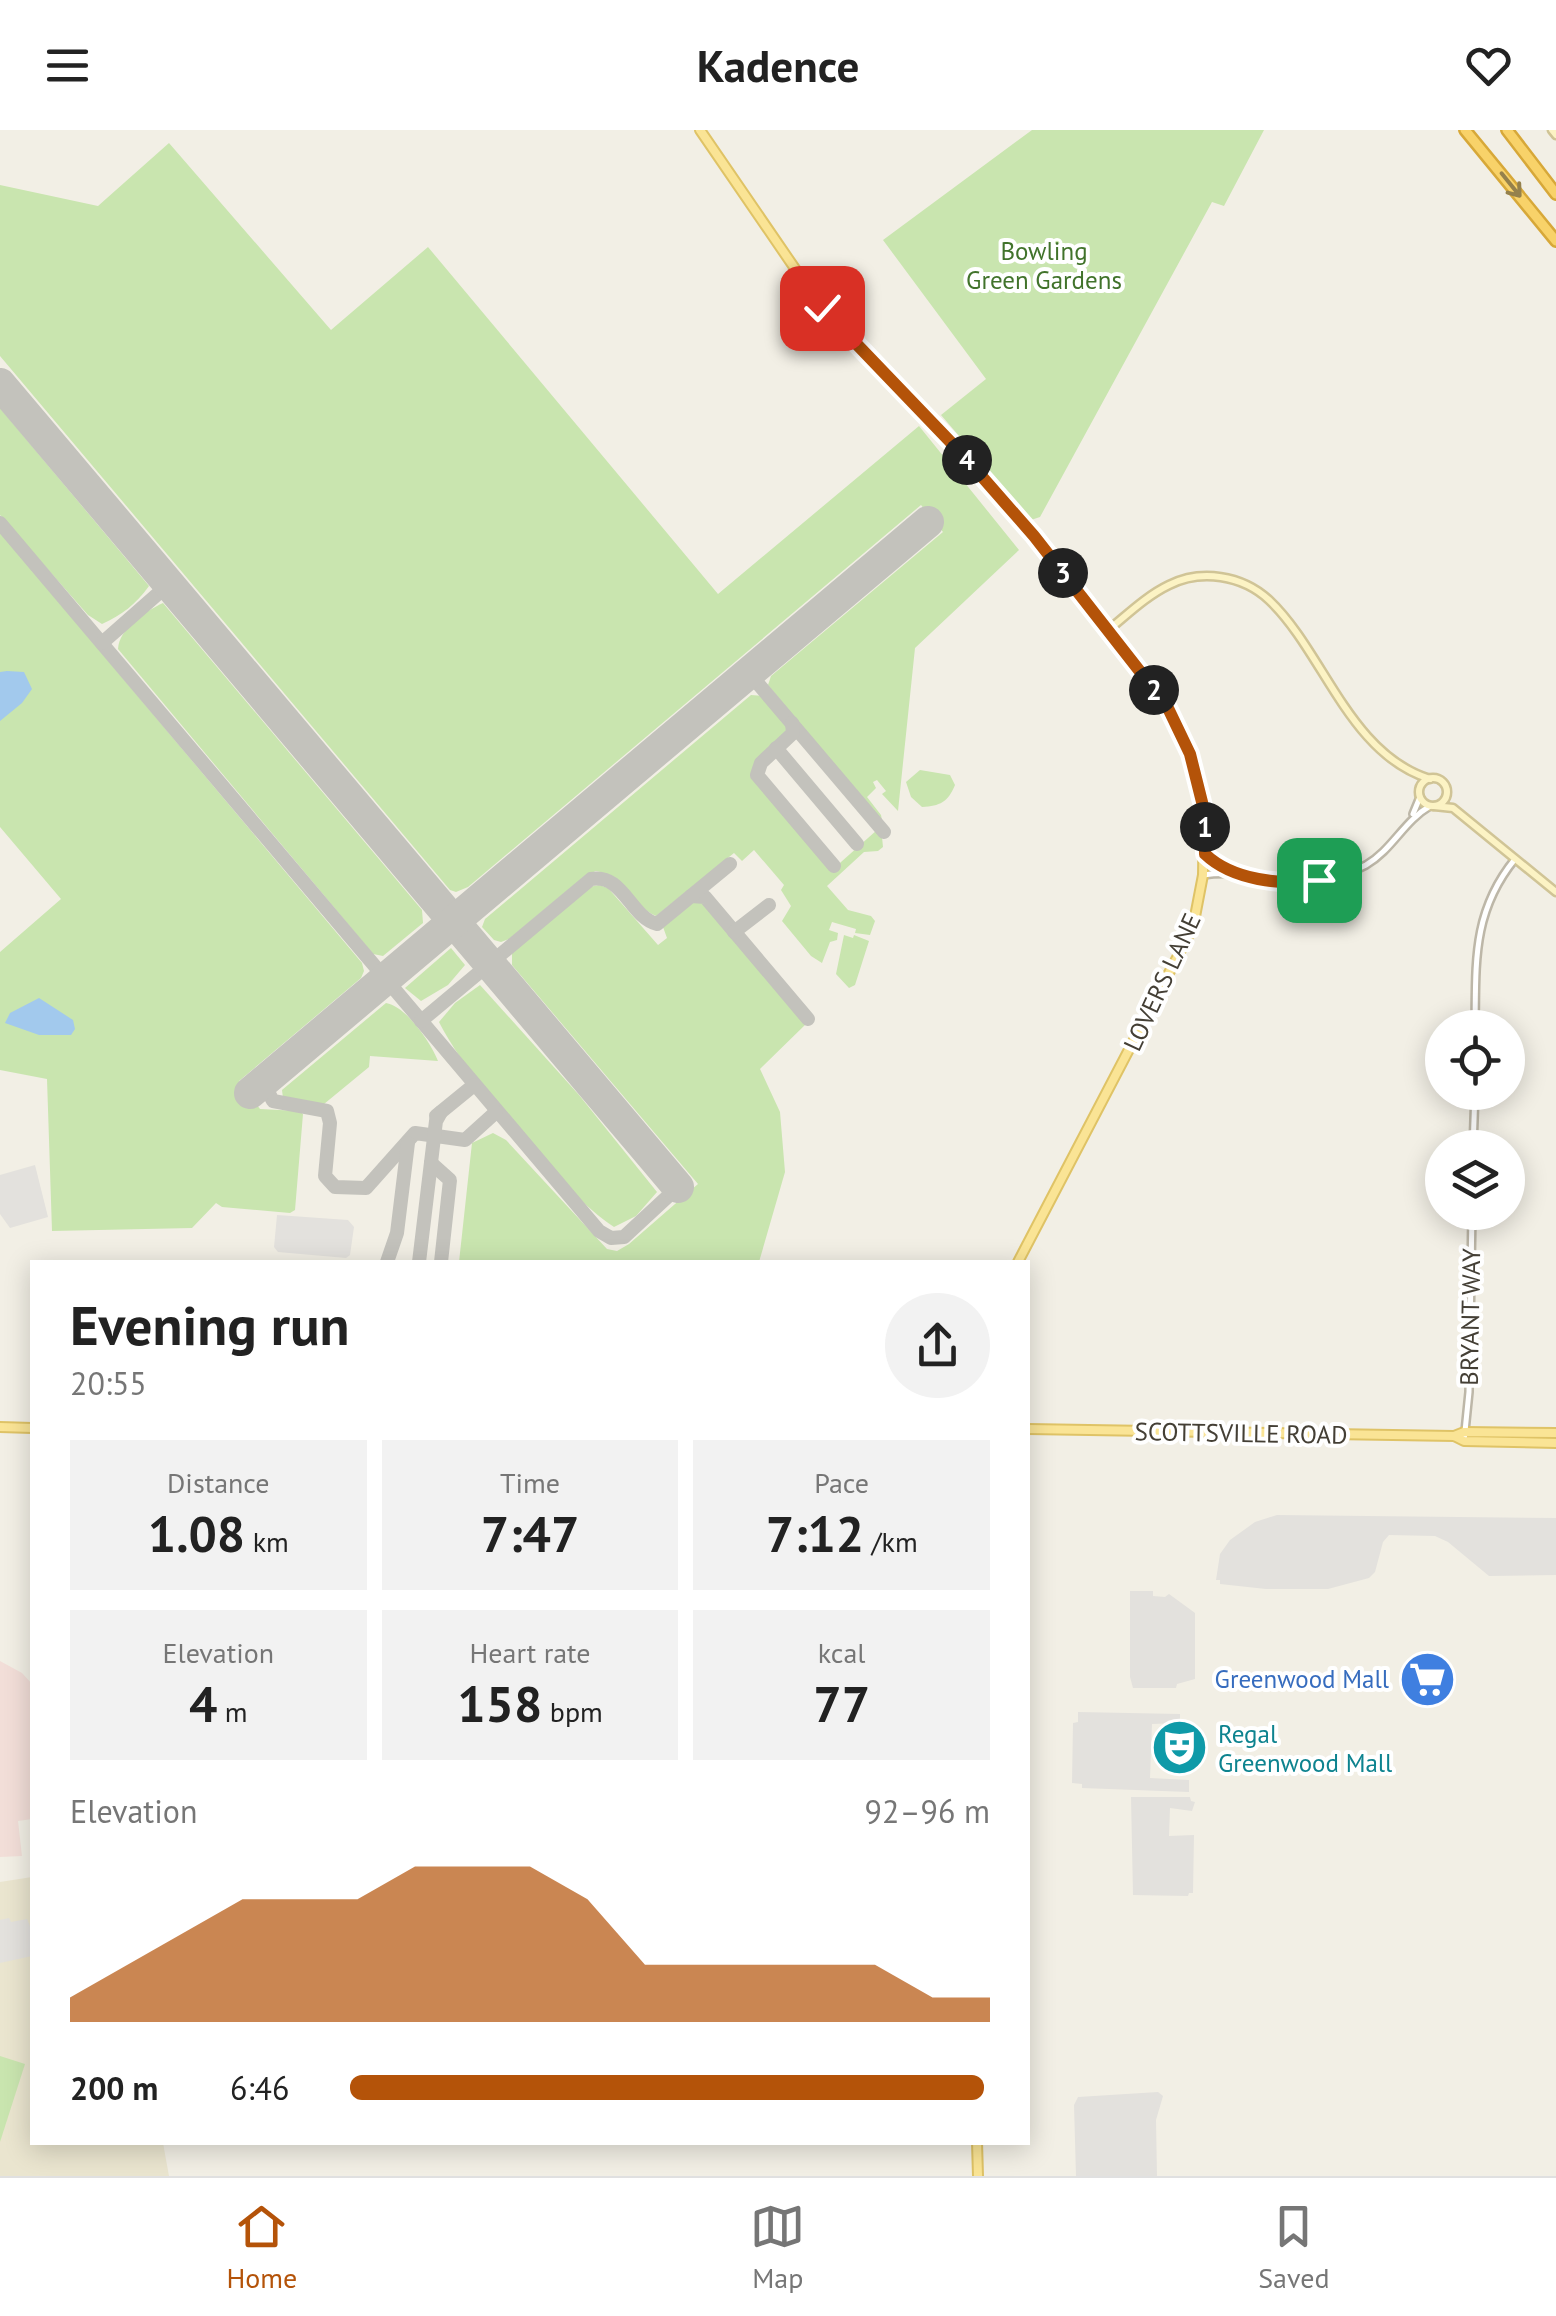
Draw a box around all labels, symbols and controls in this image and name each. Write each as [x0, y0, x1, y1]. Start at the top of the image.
text: Kadence [697, 36, 859, 94]
icon: menu [40, 38, 95, 93]
icon: heart [1461, 38, 1516, 93]
one-way arrow [1499, 172, 1521, 198]
park label: Bowling Green Gardens [966, 235, 1122, 296]
pin [780, 266, 865, 351]
icon: check [795, 281, 850, 336]
pin: 4 [942, 435, 992, 485]
text: 4 [959, 441, 975, 478]
pin: 3 [1038, 548, 1088, 598]
text: 3 [1055, 554, 1071, 591]
pin: 2 [1129, 665, 1179, 715]
text: 2 [1146, 671, 1162, 708]
pin: 1 [1180, 802, 1230, 852]
text: 1 [1197, 808, 1213, 845]
pin [1277, 838, 1362, 923]
icon: arrive [1292, 853, 1347, 908]
street label: LOVERS LANE [1116, 908, 1208, 1056]
map controls [1425, 1010, 1525, 1230]
button: locate [1425, 1010, 1525, 1110]
button: layers [1425, 1130, 1525, 1230]
street label: BRYANT WAY [1453, 1248, 1487, 1386]
text: Evening run [70, 1289, 350, 1360]
button: share [885, 1293, 990, 1398]
text: 20:55 [70, 1362, 147, 1404]
street label: SCOTTSVILLE ROAD [1134, 1415, 1348, 1451]
text: Distance [167, 1464, 270, 1501]
text: Time [500, 1464, 560, 1501]
text: Pace [814, 1464, 869, 1501]
text: 1.08 [148, 1501, 245, 1566]
text: 7:47 [481, 1501, 579, 1566]
text: 7:12 [766, 1501, 864, 1566]
text: km [245, 1523, 289, 1560]
text: /km [864, 1523, 918, 1560]
text: Elevation [163, 1634, 274, 1671]
text: Heart rate [469, 1634, 591, 1671]
text: kcal [818, 1634, 866, 1671]
supermarket icon: Greenwood Mall [1398, 1649, 1458, 1709]
place label: Greenwood Mall [1215, 1663, 1390, 1695]
text: 4 [189, 1671, 217, 1736]
text: 158 [457, 1671, 542, 1736]
text: 77 [813, 1671, 870, 1736]
text: m [217, 1693, 248, 1730]
text: bpm [542, 1693, 603, 1730]
theatre icon: Regal Greenwood Mall [1149, 1718, 1209, 1778]
place label: Regal Greenwood Mall [1218, 1718, 1393, 1779]
text: Elevation [70, 1790, 197, 1832]
text: 92–96 m [865, 1790, 990, 1832]
text: 200 m [70, 2067, 158, 2109]
text: 6:46 [230, 2067, 289, 2109]
tab: Home [226, 2199, 297, 2296]
tab: Map [750, 2199, 805, 2296]
tab: Saved [1258, 2199, 1329, 2296]

